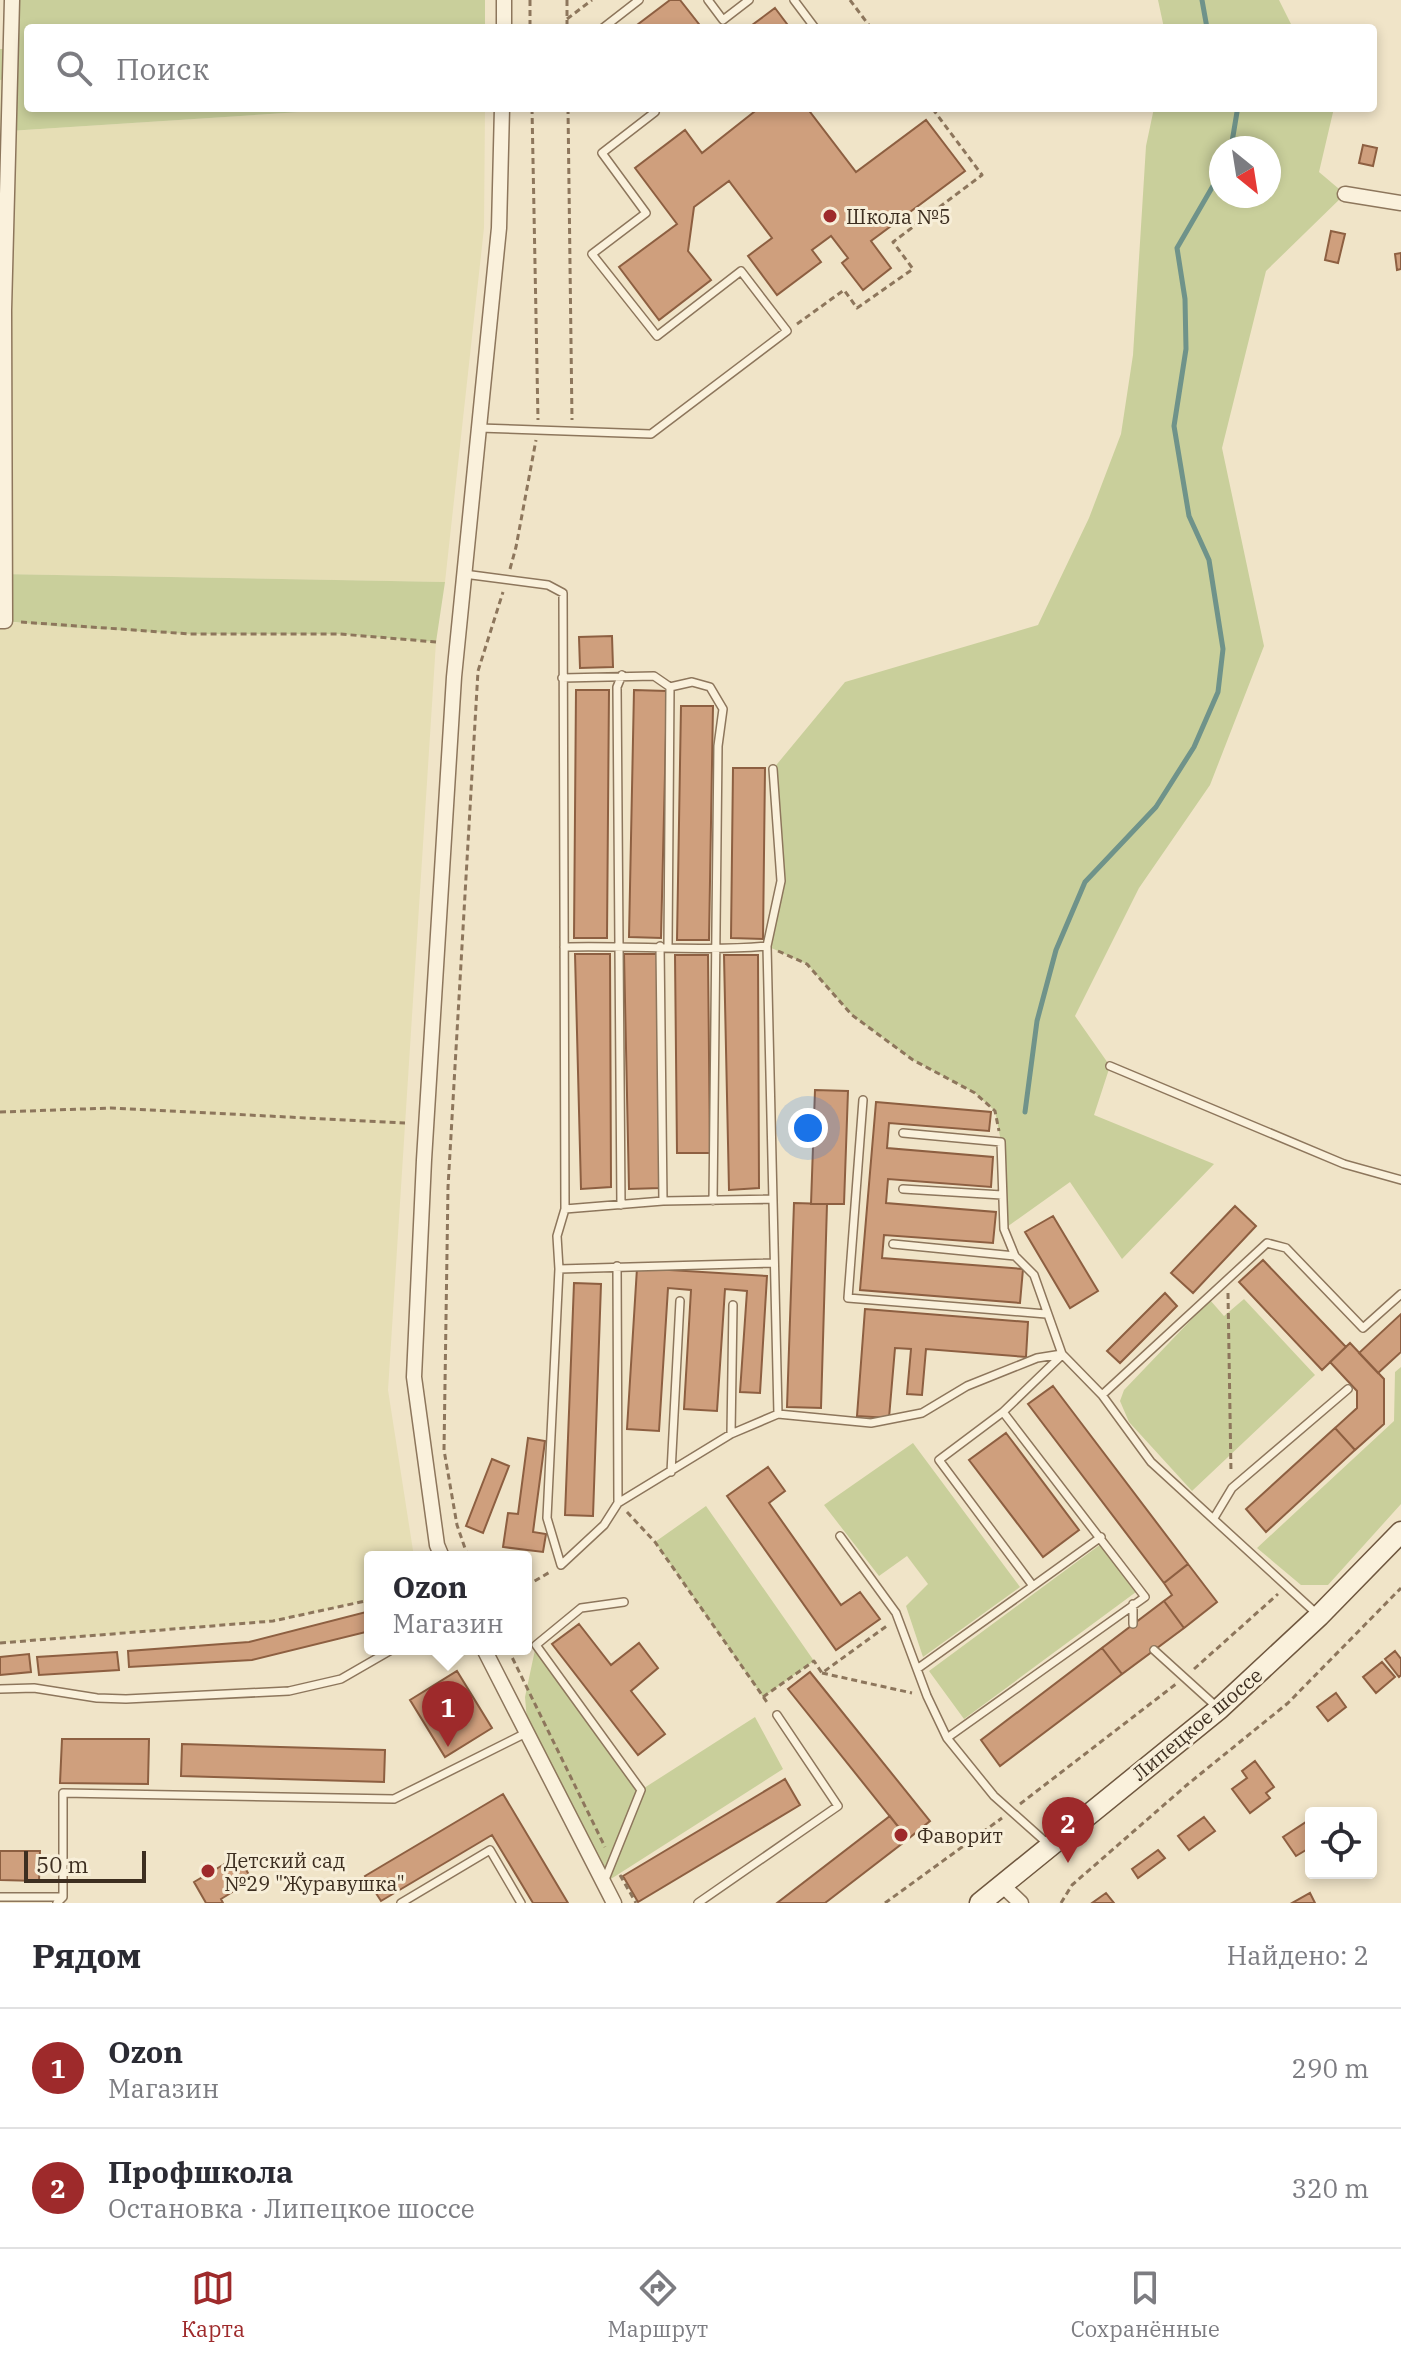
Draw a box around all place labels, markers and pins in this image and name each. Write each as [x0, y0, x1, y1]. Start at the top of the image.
place label: Школа №5 [846, 203, 951, 230]
marker: Школа №5 [821, 207, 839, 225]
pin: 1 [422, 1681, 474, 1747]
pin: 2 [1042, 1797, 1094, 1863]
place label: Фаворит [917, 1822, 1003, 1849]
marker: Фаворит [892, 1826, 910, 1844]
place label: Детский сад №29 "Журавушка" [224, 1847, 405, 1897]
marker: Детский сад №29 "Журавушка" [199, 1862, 217, 1880]

